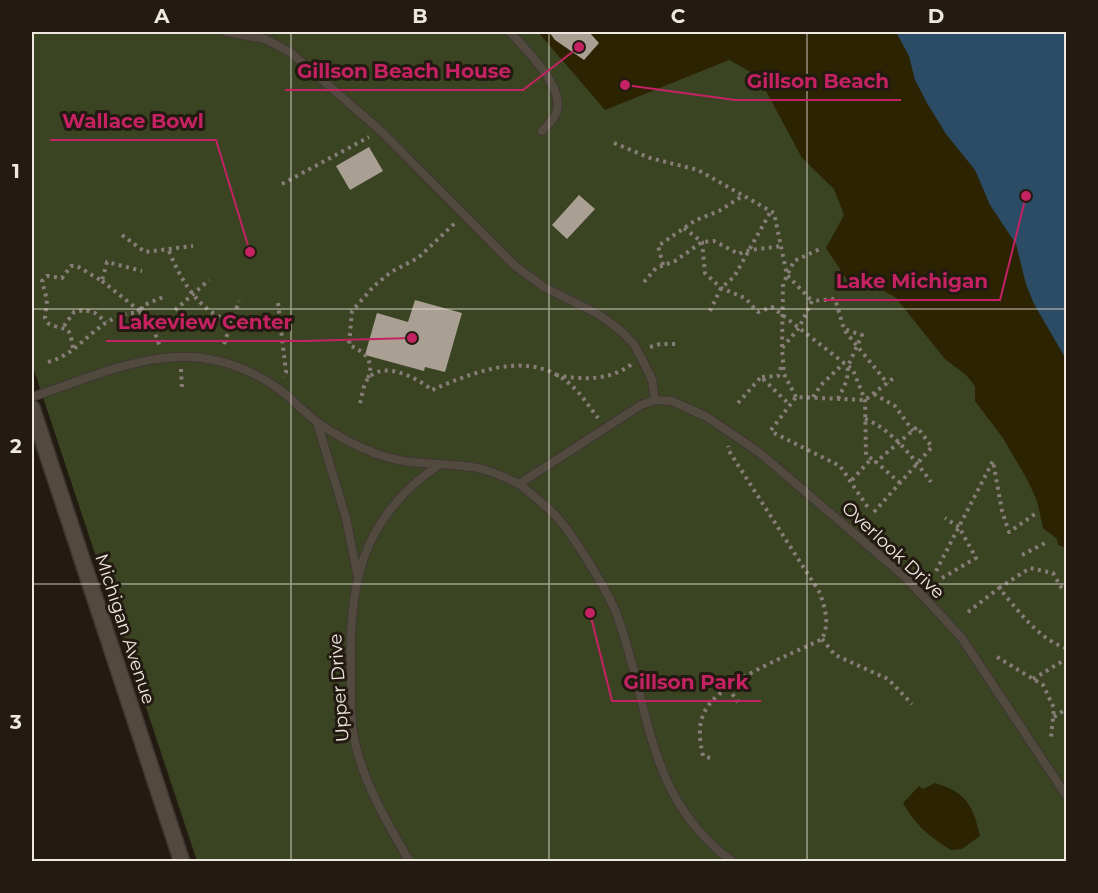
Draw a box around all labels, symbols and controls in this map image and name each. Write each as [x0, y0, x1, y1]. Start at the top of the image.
text: A [153, 4, 170, 28]
text: B [412, 4, 428, 28]
text: C [671, 4, 686, 28]
text: D [928, 4, 944, 28]
callout: Gillson Beach House [285, 52, 523, 90]
text: Gillson Beach House [297, 59, 511, 83]
callout: Gillson Beach [735, 62, 901, 100]
text: Gillson Beach [747, 69, 889, 93]
callout: Wallace Bowl [50, 102, 216, 140]
text: Wallace Bowl [62, 109, 204, 133]
text: 1 [12, 159, 20, 183]
callout: Lake Michigan [824, 262, 1000, 300]
text: Lake Michigan [836, 269, 988, 293]
callout: Lakeview Center [106, 303, 304, 341]
text: Lakeview Center [118, 310, 293, 334]
text: 2 [10, 434, 22, 458]
street label: Overlook Drive [837, 497, 949, 603]
street label: Michigan Avenue [90, 551, 160, 707]
street label: Upper Drive [324, 633, 354, 743]
callout: Gillson Park [612, 663, 761, 701]
text: Gillson Park [623, 670, 749, 694]
text: 3 [9, 710, 22, 734]

